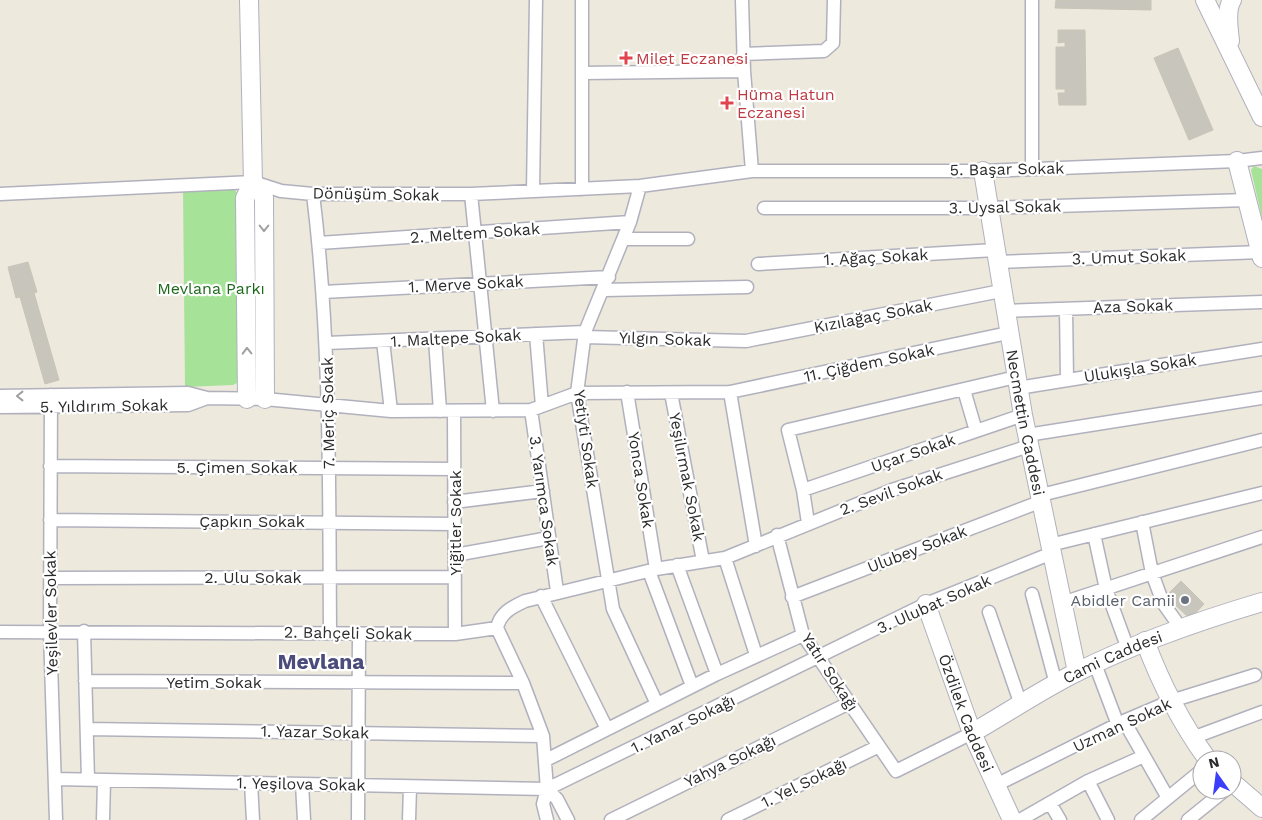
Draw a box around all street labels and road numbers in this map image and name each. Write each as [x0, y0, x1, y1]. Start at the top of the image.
street label: 5. Başar Sokak [950, 159, 1064, 179]
street label: Dönüşüm Sokak [312, 183, 440, 205]
street label: 3. Uysal Sokak [949, 197, 1061, 217]
street label: 2. Meltem Sokak [410, 219, 540, 247]
street label: 1. Ağaç Sokak [823, 245, 929, 269]
street label: 3. Umut Sokak [1071, 246, 1187, 268]
street label: 1. Merve Sokak [408, 271, 524, 297]
street label: Kızılağaç Sokak [812, 295, 934, 337]
street label: Aza Sokak [1093, 295, 1173, 317]
street label: 1. Maltepe Sokak [390, 325, 522, 351]
street label: Yılgın Sokak [618, 328, 712, 350]
street label: 11. Çiğdem Sokak [802, 340, 936, 386]
street label: Necmettin Caddesi [1003, 348, 1049, 497]
street label: Ulukışla Sokak [1082, 350, 1198, 386]
street label: 7. Meriç Sokak [318, 357, 338, 469]
street label: Yetiyti Sokak [570, 388, 602, 490]
street label: 5. Yıldırım Sokak [40, 395, 168, 417]
street label: Yeşilırmak Sokak [665, 411, 709, 543]
street label: Yonca Sokak [624, 430, 658, 530]
street label: Uçar Sokak [868, 430, 958, 476]
street label: 3. Yarımca Sokak [525, 435, 563, 567]
street label: 5. Çimen Sokak [177, 458, 298, 477]
street label: 2. Sevil Sokak [837, 465, 945, 519]
street label: Yiğitler Sokak [446, 470, 465, 576]
street label: Çapkın Sokak [199, 512, 305, 531]
street label: Ulubey Sokak [865, 521, 969, 577]
street label: Yeşilevler Sokak [40, 550, 62, 676]
street label: 2. Ulu Sokak [204, 568, 302, 587]
street label: 3. Ulubat Sokak [874, 570, 994, 638]
street label: 2. Bahçeli Sokak [284, 622, 412, 644]
street label: Cami Caddesi [1059, 626, 1165, 687]
street label: Yatır Sokağı [798, 629, 862, 715]
street label: Özdilek Caddesi [935, 651, 998, 775]
street label: Yetim Sokak [166, 673, 262, 692]
street label: 1. Yanar Sokağı [628, 691, 738, 757]
street label: Uzman Sokak [1070, 694, 1174, 756]
street label: 1. Yazar Sokak [261, 722, 369, 742]
street label: Yahya Sokağı [681, 731, 779, 791]
street label: 1. Yel Sokağı [758, 754, 850, 812]
street label: 1. Yeşilova Sokak [236, 773, 366, 795]

